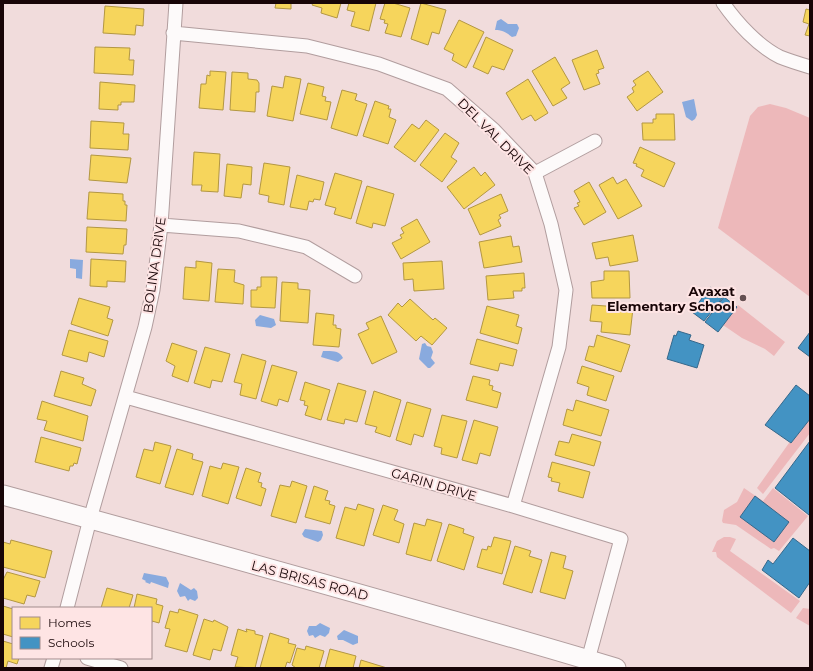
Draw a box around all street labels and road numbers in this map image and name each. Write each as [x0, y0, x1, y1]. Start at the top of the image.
street label: DEL VAL DRIVE [455, 95, 537, 177]
street label: BOLINA DRIVE [139, 216, 169, 314]
street label: GARIN DRIVE [389, 464, 479, 504]
street label: LAS BRISAS ROAD [250, 557, 370, 603]

